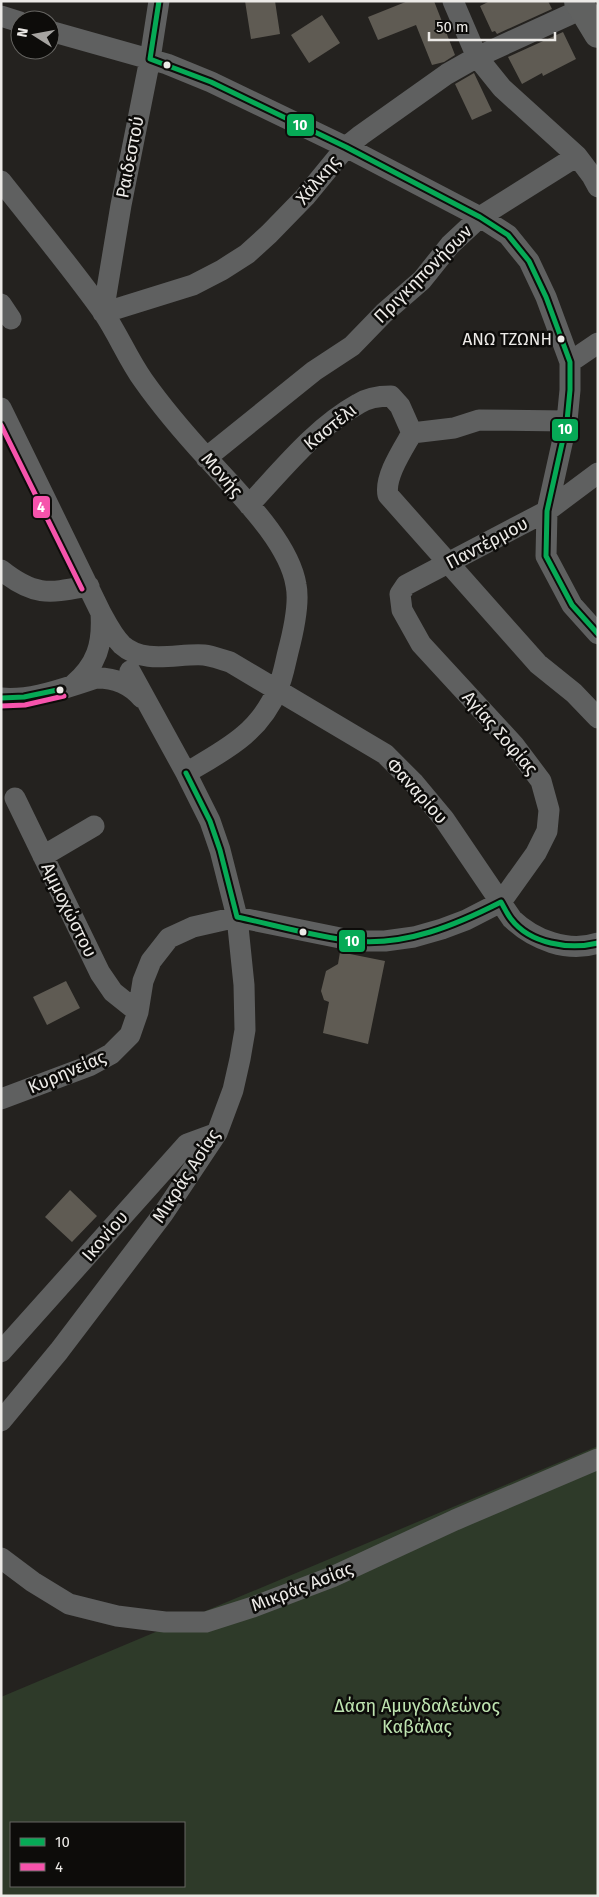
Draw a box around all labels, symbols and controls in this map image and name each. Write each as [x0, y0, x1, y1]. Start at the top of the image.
north arrow [10, 10, 60, 60]
scale bar [429, 10, 555, 42]
text: 50 m [436, 18, 469, 36]
text: N [13, 26, 32, 39]
unlabelled marker [162, 60, 172, 70]
line badge: 10 [286, 113, 315, 137]
street label: Ραιδεστού [111, 114, 149, 200]
text: 10 [293, 117, 307, 134]
street label: Χάλκης [291, 151, 345, 209]
street label: Πριγκηπονήσων [369, 220, 477, 328]
place label: ΑΝΩ ΤΖΩΝΗ [462, 329, 552, 350]
marker: ΑΝΩ ΤΖΩΝΗ [556, 334, 566, 344]
street label: Καστέλι [299, 399, 361, 455]
line badge: 10 [551, 418, 579, 442]
text: 10 [558, 421, 572, 438]
street label: Μονής [197, 448, 248, 502]
line badge: 4 [32, 495, 51, 519]
text: 4 [37, 499, 45, 516]
street label: Παντέρμου [442, 512, 532, 574]
unlabelled marker [55, 685, 65, 695]
street label: Αγίας Σοφίας [458, 687, 543, 780]
street label: Φαναρίου [382, 754, 452, 828]
street label: Αμμοχώστου [37, 859, 101, 961]
unlabelled marker [298, 927, 308, 937]
line badge: 10 [338, 929, 366, 953]
text: 10 [345, 933, 359, 950]
street label: Κυρηνείας [25, 1046, 110, 1098]
street label: Μικράς Ασίας [148, 1124, 225, 1227]
street label: Ικονίου [77, 1206, 133, 1266]
street label: Μικράς Ασίας [248, 1557, 357, 1617]
park label: Δάση Αμυγδαλεώνος Καβάλας [334, 1695, 500, 1738]
legend [10, 1822, 185, 1887]
text: 10 [55, 1833, 70, 1851]
text: 4 [55, 1858, 63, 1876]

